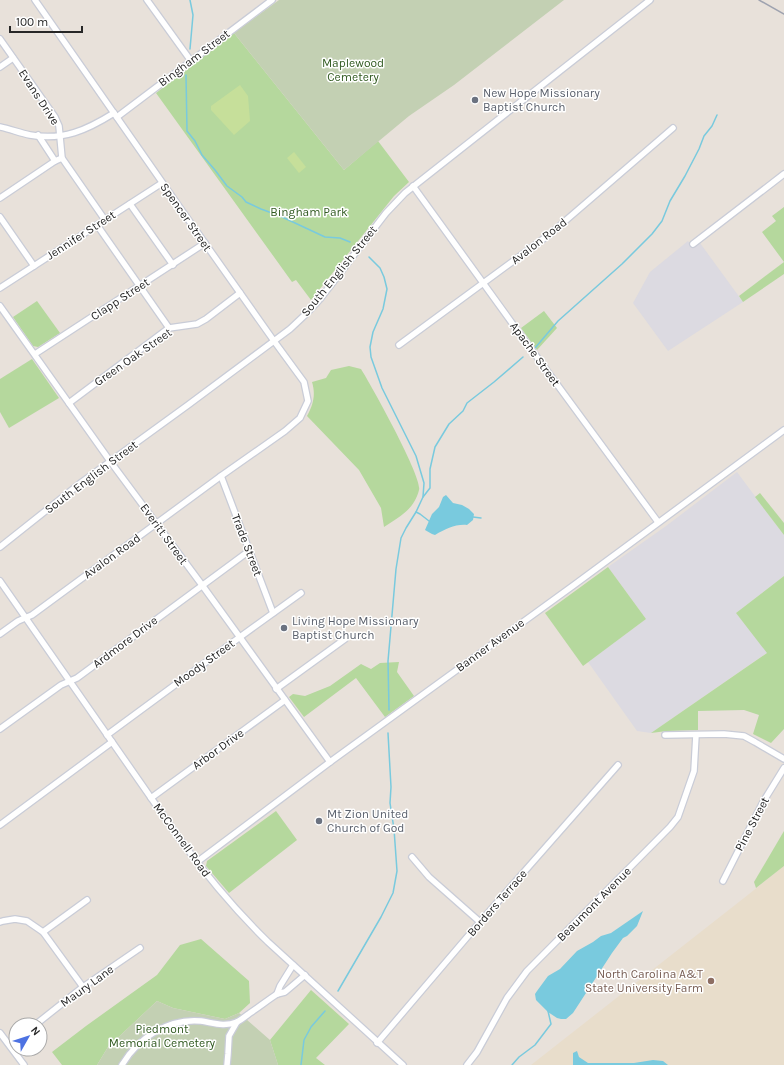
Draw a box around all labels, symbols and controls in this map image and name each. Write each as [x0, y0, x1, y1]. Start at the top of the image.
scale bar [10, 8, 82, 34]
text: 100 m [16, 15, 48, 29]
street label: Bingham Street [155, 26, 233, 89]
park label: Maplewood Cemetery [322, 56, 384, 84]
street label: Evans Drive [16, 66, 62, 128]
place label: New Hope Missionary Baptist Church [483, 86, 600, 114]
marker: New Hope Missionary Baptist Church [470, 95, 480, 105]
street label: Spencer Street [157, 180, 215, 254]
park label: Bingham Park [270, 205, 348, 219]
street label: Jennifer Street [44, 207, 119, 263]
street label: Avalon Road [508, 215, 570, 267]
street label: South English Street [298, 222, 380, 319]
street label: Clapp Street [88, 275, 152, 323]
street label: Apache Street [507, 319, 563, 389]
street label: Green Oak Street [92, 325, 175, 389]
street label: South English Street [42, 437, 141, 517]
street label: Everitt Street [137, 501, 191, 567]
street label: Trade Street [229, 512, 265, 578]
street label: Avalon Road [81, 531, 143, 581]
street label: Ardmore Drive [90, 613, 160, 671]
place label: Living Hope Missionary Baptist Church [292, 614, 419, 642]
street label: Banner Avenue [453, 615, 527, 675]
marker: Living Hope Missionary Baptist Church [279, 623, 289, 633]
street label: Moody Street [171, 636, 238, 690]
street label: Arbor Drive [190, 726, 246, 772]
street label: Pine Street [732, 794, 772, 854]
street label: McConnell Road [150, 800, 214, 880]
place label: Mt Zion United Church of God [327, 807, 408, 835]
marker: Mt Zion United Church of God [314, 816, 324, 826]
street label: Beaumont Avenue [554, 864, 634, 944]
street label: Borders Terrace [464, 867, 530, 939]
street label: Maury Lane [58, 962, 116, 1010]
place label: North Carolina A&T State University Farm [585, 967, 703, 995]
marker: North Carolina A&T State University Farm [706, 976, 716, 986]
north arrow [8, 1017, 48, 1057]
park label: Piedmont Memorial Cemetery [109, 1022, 216, 1050]
text: N [28, 1024, 43, 1038]

